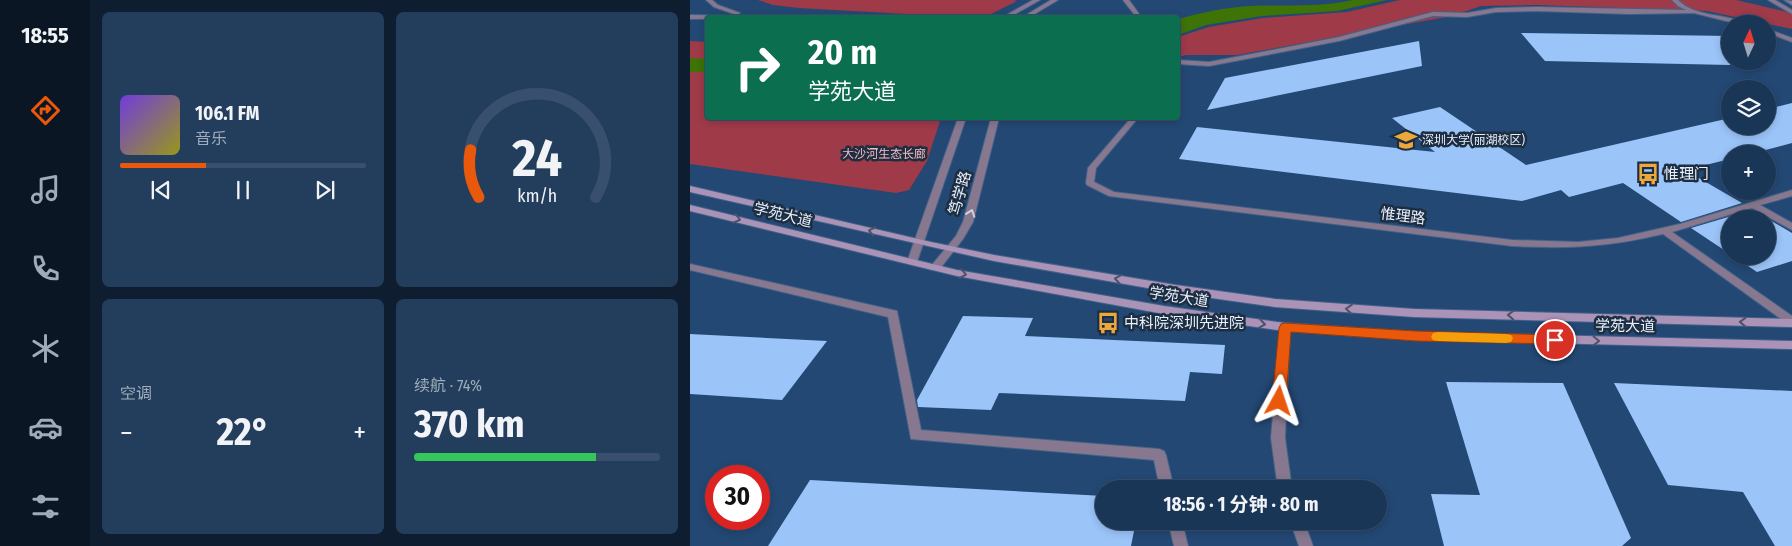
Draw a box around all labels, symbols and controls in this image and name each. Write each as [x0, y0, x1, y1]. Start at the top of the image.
north arrow [1721, 15, 1776, 70]
map controls [1721, 15, 1776, 265]
text: 18:55 [21, 22, 69, 49]
text: 20 m [808, 31, 877, 73]
icon: right [725, 35, 790, 100]
text: 学苑大道 [808, 78, 896, 105]
button: layers [1721, 80, 1776, 135]
icon: directions [28, 93, 63, 128]
text: 106.1 FM [195, 102, 259, 125]
text: 24 [511, 127, 562, 190]
school or university icon: 深圳大学(丽湖校区) [1393, 127, 1419, 153]
text: 音乐 [195, 129, 227, 148]
place label: 深圳大学(丽湖校区) [1422, 133, 1526, 147]
button: + [1721, 145, 1776, 200]
park label: 大沙河生态长廊 [842, 147, 926, 161]
bus stop icon: 惟理门 [1635, 161, 1661, 187]
place label: 惟理门 [1664, 165, 1709, 183]
street label: 笃学路 [945, 169, 975, 217]
icon: music [28, 172, 63, 207]
icon: previous [147, 176, 175, 204]
icon: pause [229, 176, 257, 204]
icon: next [311, 176, 339, 204]
text: km/h [517, 185, 557, 207]
street label: 学苑大道 [752, 199, 814, 231]
street label: 惟理路 [1380, 204, 1426, 228]
one-way arrow [965, 209, 975, 218]
button: − [1721, 210, 1776, 265]
one-way arrow [733, 214, 741, 224]
one-way arrow [867, 226, 876, 237]
icon: phone [28, 251, 63, 286]
one-way arrow [959, 268, 968, 279]
one-way arrow [1114, 274, 1122, 284]
street label: 学苑大道 [1148, 283, 1210, 311]
one-way arrow [1344, 304, 1352, 315]
bus stop icon: 中科院深圳先进院 [1095, 310, 1121, 336]
one-way arrow [1507, 310, 1514, 320]
place label: 中科院深圳先进院 [1124, 314, 1244, 332]
street label: 学苑大道 [1595, 316, 1655, 336]
one-way arrow [1739, 316, 1747, 327]
one-way arrow [1258, 318, 1266, 329]
pin [1534, 319, 1576, 361]
icon: arrive [1541, 326, 1569, 354]
icon: climate [28, 331, 63, 366]
one-way arrow [1592, 335, 1600, 346]
position arrow [1252, 374, 1304, 426]
text: 续航 · 74% [414, 376, 482, 395]
text: 空调 [120, 384, 152, 403]
text: 370 km [414, 401, 525, 447]
text: 22° [216, 409, 269, 455]
icon: car [28, 410, 63, 445]
text: − [120, 416, 133, 449]
text: + [353, 416, 366, 449]
speed limit sign: 30 [705, 465, 770, 530]
icon: filters [28, 489, 63, 524]
text: 18:56 · 1 分钟 · 80 m [1163, 493, 1319, 516]

